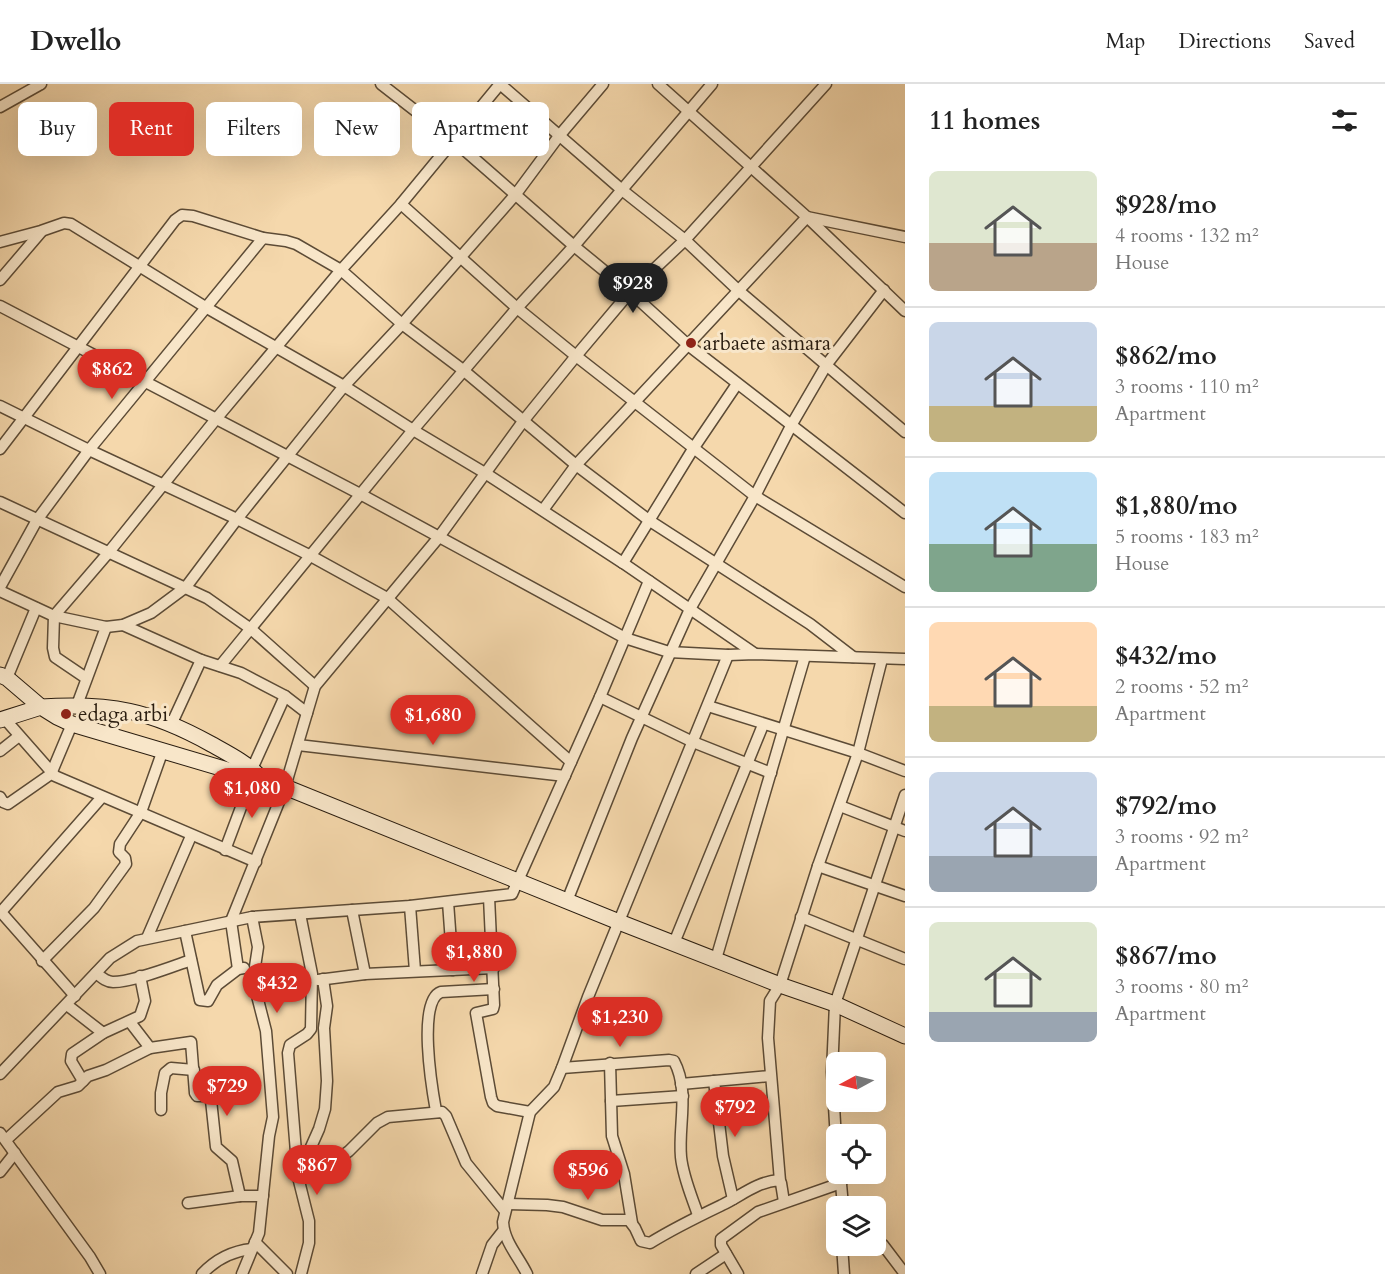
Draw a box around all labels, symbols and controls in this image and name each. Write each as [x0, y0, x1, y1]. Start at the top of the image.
text: Dwello [30, 22, 121, 60]
text: Map [1105, 27, 1145, 56]
text: Directions [1178, 27, 1271, 56]
text: Saved [1304, 27, 1355, 56]
chip: Buy [18, 102, 97, 156]
chip: Rent [109, 102, 194, 156]
chip: Filters [206, 102, 302, 156]
chip: New [314, 102, 400, 156]
chip: Apartment [412, 102, 549, 156]
text: 11 homes [929, 103, 1040, 138]
icon: filters [1328, 104, 1361, 137]
text: $928/mo [1115, 187, 1217, 222]
icon: home [977, 195, 1049, 267]
text: 4 rooms · 132 m² [1115, 222, 1259, 249]
text: House [1115, 249, 1169, 276]
pin: $928 [597, 263, 669, 314]
text: $928 [613, 269, 653, 296]
place label: arbaete asmara [703, 329, 831, 358]
marker: arbaete asmara [684, 336, 698, 350]
text: $862/mo [1115, 338, 1217, 373]
icon: home [977, 346, 1049, 418]
pin: $862 [76, 349, 148, 400]
text: $862 [92, 355, 132, 382]
text: 3 rooms · 110 m² [1115, 373, 1259, 400]
text: Apartment [1115, 400, 1206, 427]
text: $1,880/mo [1115, 488, 1238, 523]
icon: home [977, 496, 1049, 568]
text: 5 rooms · 183 m² [1115, 523, 1259, 550]
text: House [1115, 550, 1169, 577]
text: $432/mo [1115, 638, 1217, 673]
icon: home [977, 646, 1049, 718]
text: 2 rooms · 52 m² [1115, 673, 1248, 700]
pin: $1,680 [384, 695, 482, 746]
place label: edaga arbi [78, 700, 168, 729]
text: Apartment [1115, 700, 1206, 727]
text: $1,680 [404, 701, 462, 728]
marker: edaga arbi [59, 707, 73, 721]
pin: $1,080 [203, 768, 301, 819]
text: $1,080 [223, 774, 281, 801]
text: $792/mo [1115, 788, 1217, 823]
icon: home [977, 796, 1049, 868]
text: 3 rooms · 92 m² [1115, 823, 1248, 850]
text: Apartment [1115, 850, 1206, 877]
pin: $1,880 [425, 932, 523, 983]
text: $1,880 [445, 938, 503, 965]
text: $867/mo [1115, 938, 1217, 973]
icon: home [977, 946, 1049, 1018]
pin: $432 [241, 963, 313, 1014]
text: $432 [257, 969, 297, 996]
text: 3 rooms · 80 m² [1115, 973, 1248, 1000]
pin: $1,230 [571, 997, 669, 1048]
text: Apartment [1115, 1000, 1206, 1027]
text: $1,230 [591, 1003, 649, 1030]
north arrow [826, 1052, 886, 1112]
map controls [826, 1052, 886, 1256]
pin: $729 [191, 1066, 263, 1117]
text: $729 [207, 1072, 247, 1099]
pin: $792 [699, 1087, 771, 1138]
text: $792 [715, 1093, 755, 1120]
button: locate [826, 1124, 886, 1184]
pin: $867 [281, 1145, 353, 1196]
pin: $596 [552, 1150, 624, 1201]
text: $867 [297, 1151, 337, 1178]
text: $596 [568, 1156, 608, 1183]
button: layers [826, 1196, 886, 1256]

